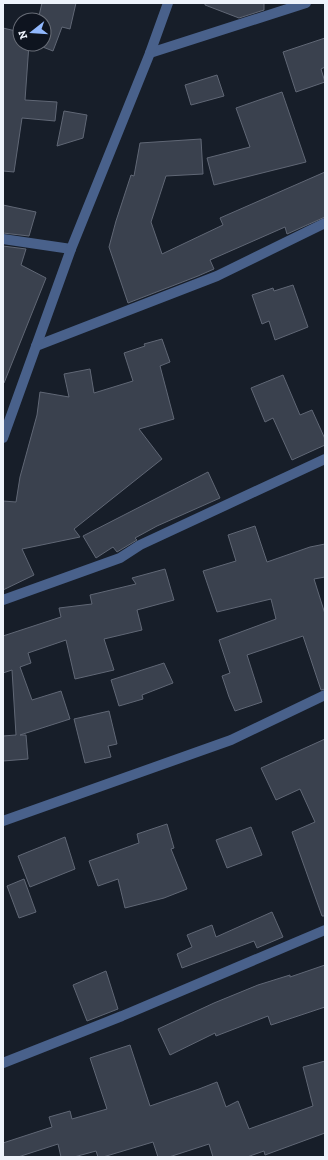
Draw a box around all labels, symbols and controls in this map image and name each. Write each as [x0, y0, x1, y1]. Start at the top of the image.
north arrow [12, 12, 52, 52]
text: N [15, 28, 30, 41]

